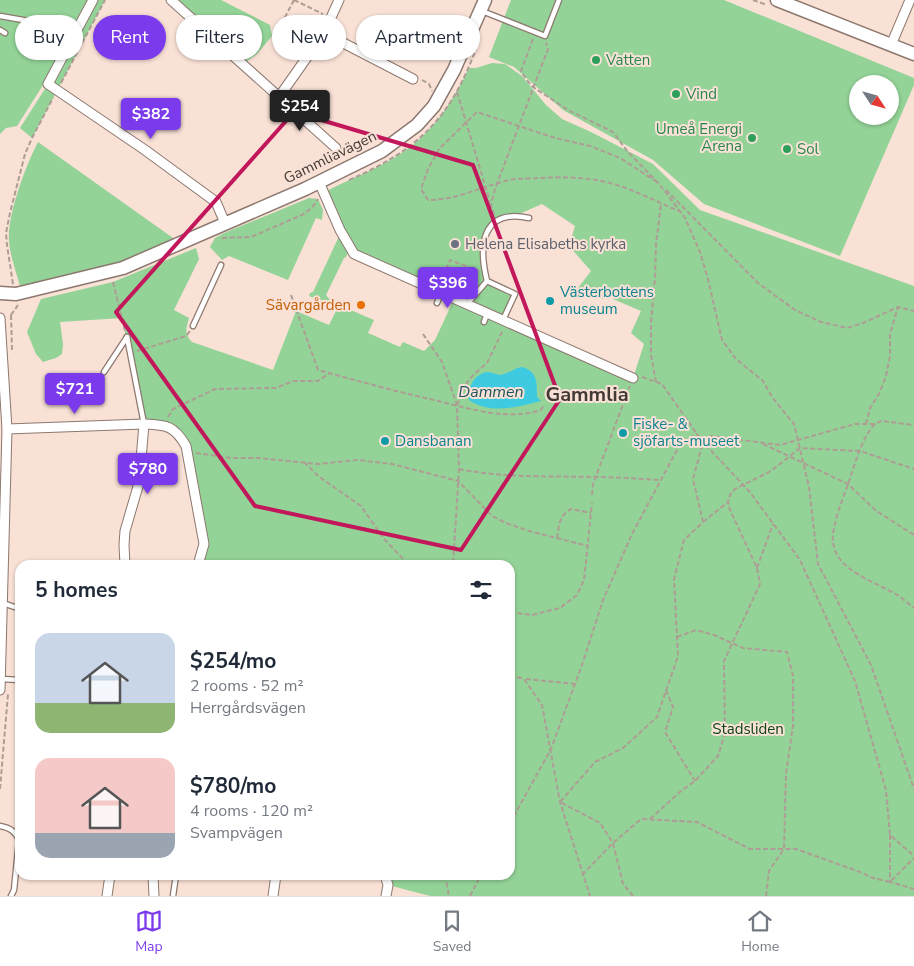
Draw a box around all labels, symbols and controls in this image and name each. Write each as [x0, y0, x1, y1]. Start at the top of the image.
chip: Buy [15, 15, 83, 60]
chip: Rent [93, 15, 166, 60]
chip: Filters [176, 15, 262, 60]
chip: New [272, 15, 346, 60]
chip: Apartment [356, 15, 480, 60]
place label: Vatten [605, 50, 650, 70]
marker: Vatten [590, 54, 602, 66]
north arrow [849, 75, 899, 125]
map controls [849, 75, 899, 125]
place label: Vind [685, 84, 717, 104]
marker: Vind [670, 88, 682, 100]
pin: $254 [270, 90, 330, 132]
text: $254 [281, 95, 319, 117]
pin: $382 [121, 98, 181, 140]
text: $382 [132, 103, 170, 125]
place label: Umeå Energi Arena [656, 119, 742, 156]
street label: Gammliavägen [280, 126, 380, 188]
marker: Umeå Energi Arena [746, 132, 758, 144]
place label: Sol [797, 139, 820, 159]
marker: Sol [781, 143, 793, 155]
place label: Helena Elisabeths kyrka [465, 234, 626, 254]
marker: Helena Elisabeths kyrka [449, 238, 461, 250]
pin: $396 [418, 266, 478, 309]
text: $396 [429, 272, 467, 294]
place label: Västerbottens museum [559, 282, 654, 319]
place label: Sävargården [266, 295, 351, 315]
marker: Västerbottens museum [544, 295, 556, 307]
marker: Sävargården [355, 299, 367, 311]
pin: $721 [45, 372, 105, 415]
text: $721 [56, 378, 94, 400]
water label: Dammen [458, 381, 524, 403]
district label: Gammlia [545, 381, 629, 408]
place label: Fiske- & sjöfarts-museet [633, 414, 740, 451]
marker: Fiske- & sjöfarts-museet [617, 427, 629, 439]
place label: Dansbanan [395, 431, 472, 451]
marker: Dansbanan [379, 435, 391, 447]
pin: $780 [118, 452, 178, 495]
text: $780 [129, 458, 167, 480]
text: 5 homes [35, 576, 118, 604]
icon: filters [467, 576, 495, 604]
text: $254/mo [190, 647, 276, 675]
icon: home [75, 653, 135, 713]
text: 2 rooms · 52 m² [190, 675, 303, 697]
text: Herrgårdsvägen [190, 697, 306, 719]
park label: Stadsliden [712, 719, 784, 739]
text: $780/mo [190, 772, 276, 800]
icon: home [75, 778, 135, 838]
text: 4 rooms · 120 m² [190, 800, 313, 822]
text: Svampvägen [190, 822, 283, 844]
tab: Map [135, 907, 163, 956]
tab: Saved [433, 907, 471, 956]
tab: Home [741, 907, 779, 956]

